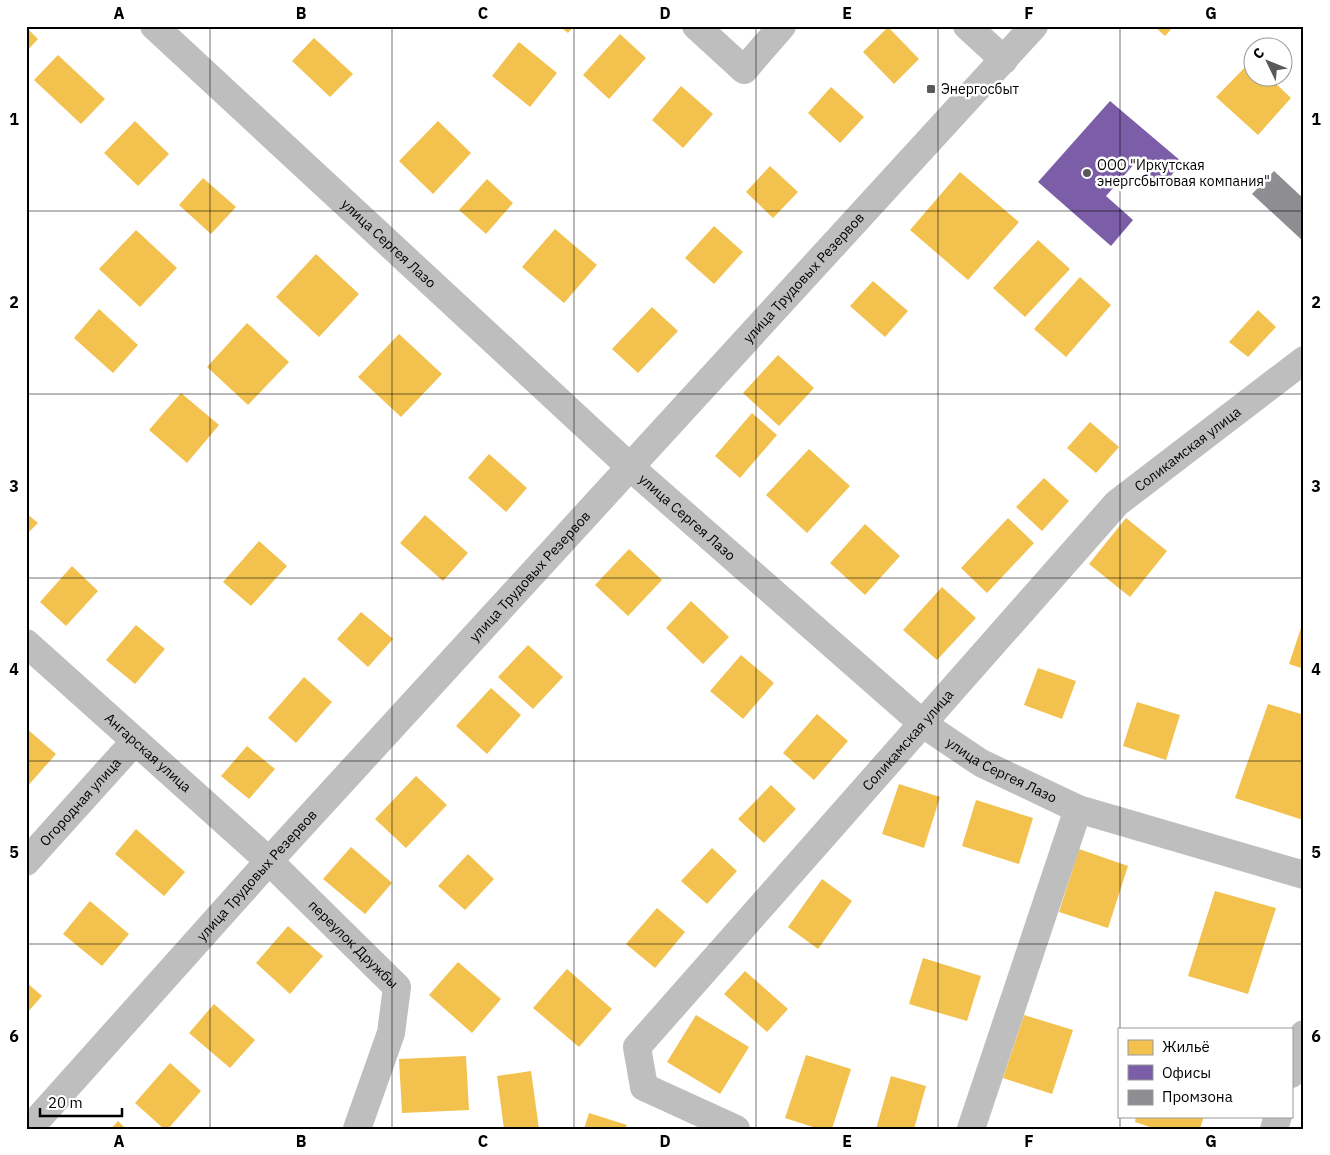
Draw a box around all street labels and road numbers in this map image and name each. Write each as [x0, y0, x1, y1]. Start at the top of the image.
street label: улица Сергея Лазо [338, 195, 440, 292]
street label: улица Трудовых Резервов [739, 208, 868, 347]
street label: Соликамская улица [1131, 402, 1245, 495]
street label: улица Сергея Лазо [635, 470, 740, 565]
street label: улица Трудовых Резервов [465, 507, 594, 645]
street label: Соликамская улица [858, 685, 958, 795]
street label: Ангарская улица [101, 709, 196, 796]
street label: улица Сергея Лазо [943, 733, 1060, 807]
street label: Огородная улица [36, 753, 125, 850]
street label: улица Трудовых Резервов [193, 806, 321, 945]
street label: переулок Дружбы [305, 896, 402, 992]

